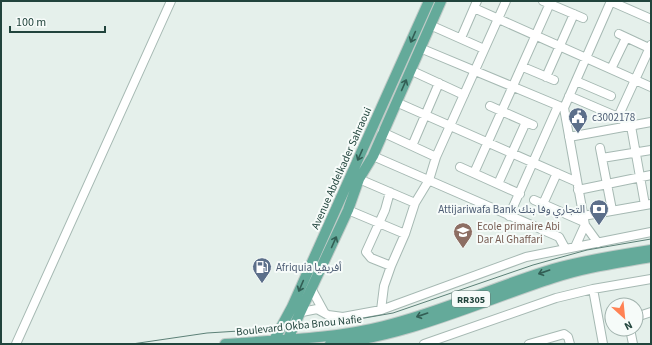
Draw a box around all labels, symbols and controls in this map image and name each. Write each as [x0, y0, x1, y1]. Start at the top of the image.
scale bar [10, 8, 105, 34]
text: 100 m [16, 14, 46, 31]
one-way arrow [409, 30, 416, 42]
one-way arrow [400, 79, 408, 91]
street label: Avenue Abdelkader Sahraoui [308, 105, 375, 232]
public building icon: c3002178 [567, 106, 589, 134]
place label: c3002178 [592, 110, 636, 125]
one-way arrow [356, 149, 363, 161]
bank icon: Attijariwafa Bank التجاري وفا بنك [588, 198, 610, 226]
place label: Attijariwafa Bank التجاري وفا بنك [438, 202, 585, 219]
place label: Ecole primaire Abi Dar Al Ghaffari [477, 219, 560, 247]
school or university icon: Ecole primaire Abi Dar Al Ghaffari [452, 221, 474, 249]
one-way arrow [331, 236, 338, 248]
fuel station icon: Afriquia أفريقيا [251, 256, 273, 284]
place label: Afriquia أفريقيا [276, 260, 342, 275]
one-way arrow [538, 269, 551, 276]
one-way arrow [296, 280, 304, 292]
road number: RR305 [452, 291, 490, 307]
north arrow [604, 297, 644, 337]
street label: Boulevard Okba Bnou Nafie [235, 311, 363, 340]
one-way arrow [416, 312, 428, 320]
text: N [622, 317, 635, 334]

